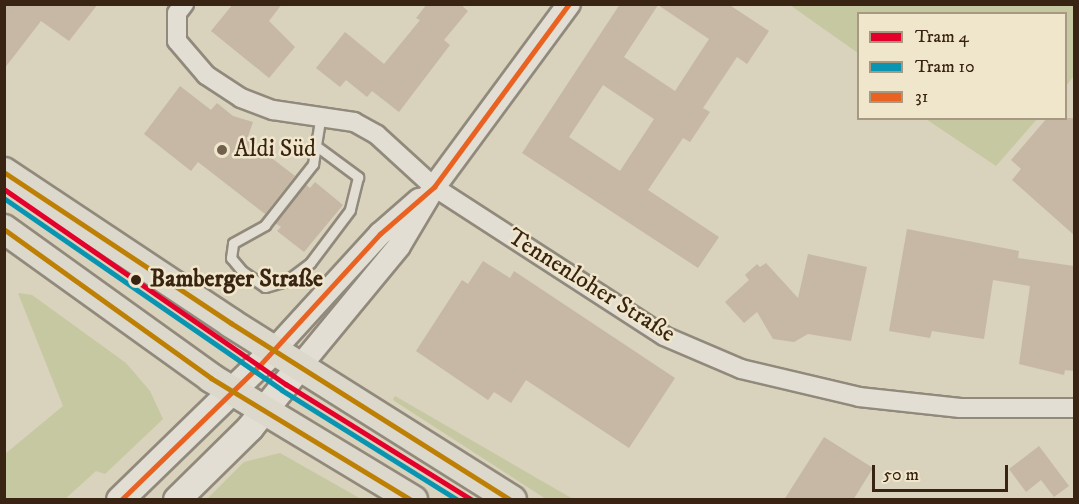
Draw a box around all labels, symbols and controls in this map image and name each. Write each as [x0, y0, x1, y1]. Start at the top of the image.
legend [857, 12, 1067, 120]
text: Tram 4 [915, 26, 969, 48]
text: Tram 10 [915, 56, 975, 78]
text: 31 [915, 86, 928, 108]
place label: Aldi Süd [234, 136, 316, 164]
marker: Aldi Süd [215, 143, 229, 157]
street label: Tennenloher Straße [502, 223, 680, 349]
place label: Bamberger Straße [150, 266, 323, 294]
marker: Bamberger Straße [127, 271, 145, 289]
scale bar [875, 453, 1012, 491]
text: 50 m [883, 464, 919, 486]

